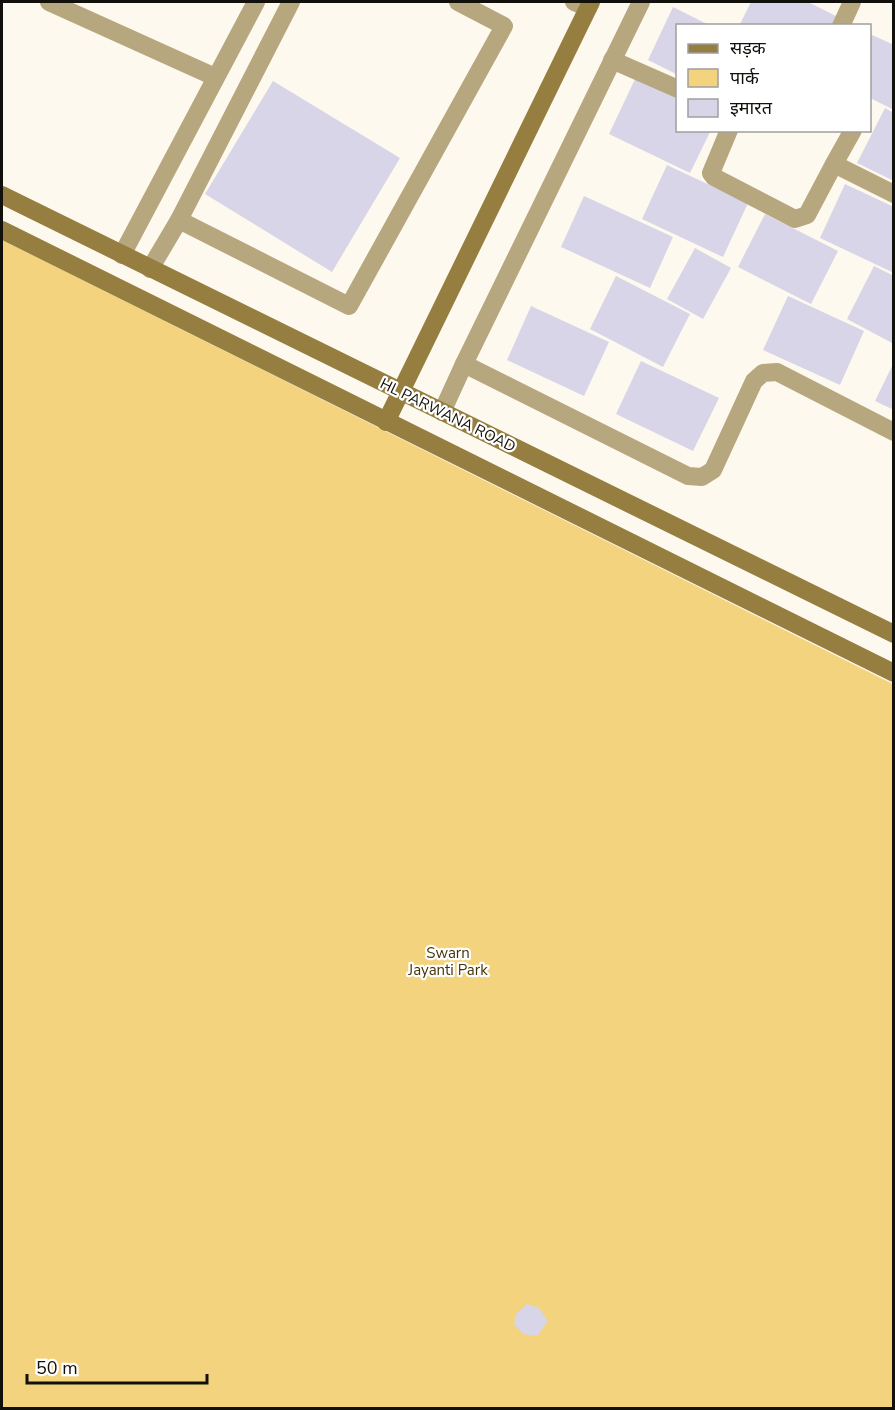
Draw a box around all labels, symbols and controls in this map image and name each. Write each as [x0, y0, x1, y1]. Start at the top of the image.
legend [676, 24, 871, 132]
text: सड़क [730, 36, 767, 60]
text: पार्क [730, 66, 760, 90]
text: इमारत [730, 96, 773, 120]
street label: HL PARWANA ROAD [377, 373, 519, 457]
park label: Swarn Jayanti Park [407, 943, 488, 980]
scale bar [27, 1347, 207, 1385]
text: 50 m [36, 1356, 78, 1380]

